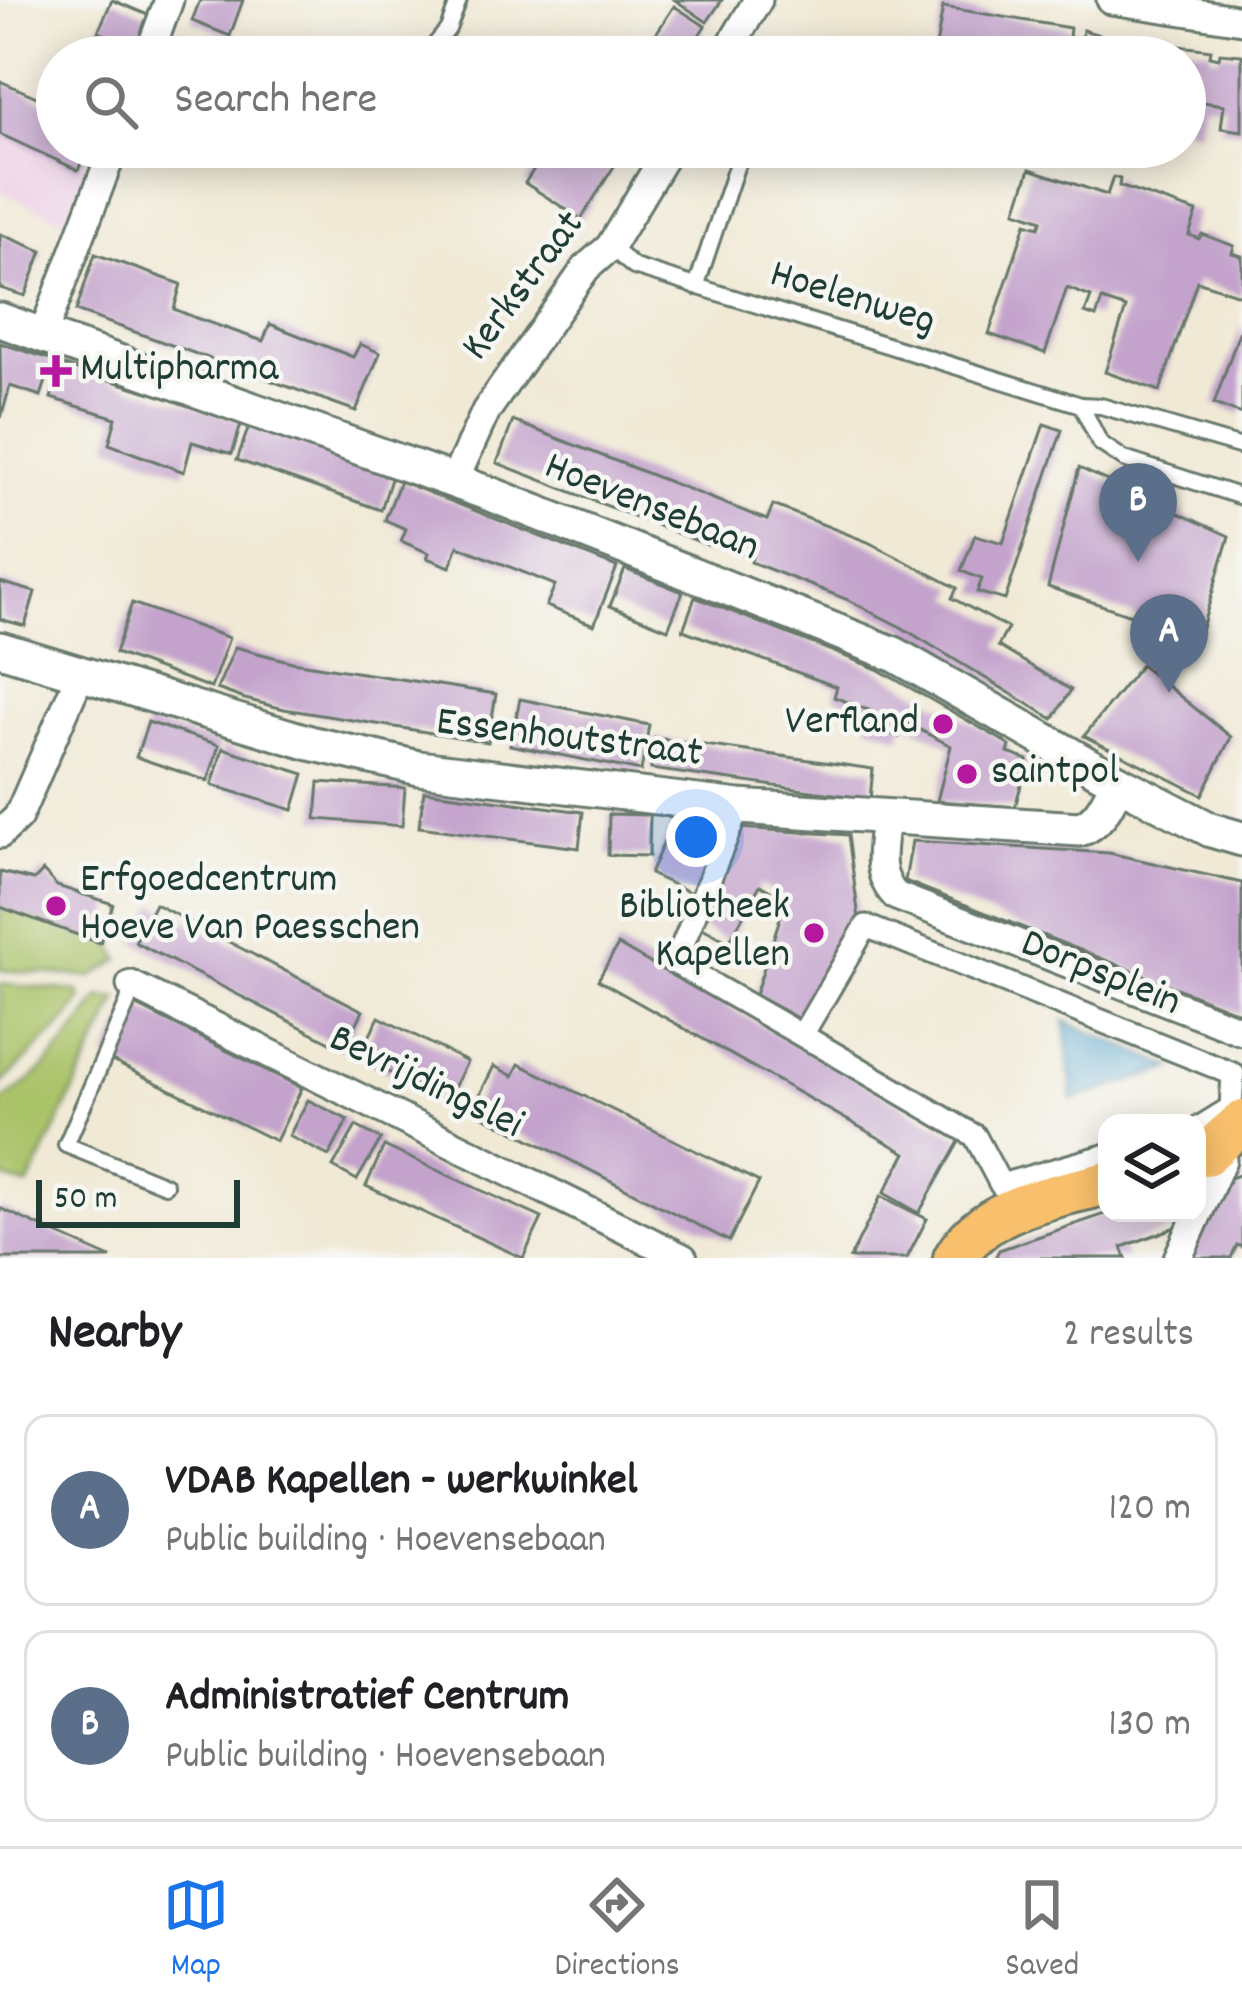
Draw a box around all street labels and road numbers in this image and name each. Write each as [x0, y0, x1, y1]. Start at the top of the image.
street label: Kerkstraat [449, 199, 601, 375]
street label: Hoelenweg [762, 246, 942, 354]
street label: Hoevensebaan [534, 439, 768, 579]
street label: Essenhoutstraat [433, 694, 705, 786]
street label: Dorpsplein [1011, 916, 1189, 1034]
street label: Bevrijdingslei [318, 1011, 532, 1157]

